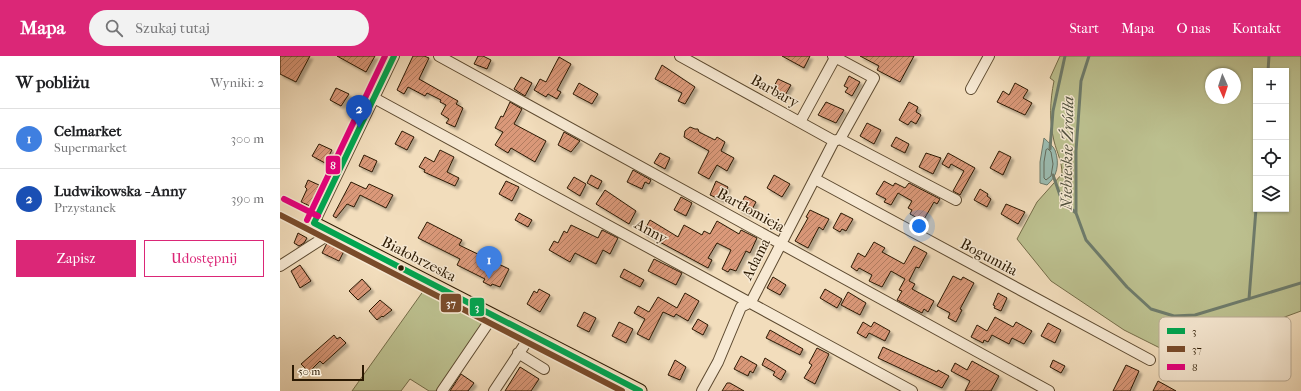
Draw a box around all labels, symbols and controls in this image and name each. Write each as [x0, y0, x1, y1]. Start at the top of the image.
search box [89, 10, 369, 46]
text: Mapa [20, 17, 65, 39]
icon: search [103, 17, 125, 39]
text: Szukaj tutaj [135, 19, 210, 37]
text: Start [1069, 20, 1099, 37]
text: Mapa [1121, 20, 1154, 37]
text: O nas [1176, 20, 1210, 37]
text: Kontakt [1232, 20, 1281, 37]
north arrow [1205, 68, 1241, 104]
map controls [1253, 68, 1289, 212]
button: + [1253, 68, 1289, 104]
street label: Barbary [748, 70, 803, 112]
text: W pobliżu [16, 72, 90, 92]
text: Wyniki: 2 [210, 75, 264, 90]
pin: 2 [346, 95, 372, 128]
water label: Niebieskie Źródła [1055, 96, 1077, 211]
button: − [1253, 104, 1289, 140]
text: Celmarket [54, 122, 122, 140]
text: 1 [27, 131, 31, 146]
text: 300 m [231, 131, 264, 146]
text: Supermarket [54, 140, 127, 155]
button: locate [1253, 140, 1289, 176]
line badge: 8 [325, 155, 341, 175]
text: 8 [330, 159, 336, 172]
button: layers [1253, 176, 1289, 212]
text: Ludwikowska - Anny [54, 182, 186, 200]
street label: Bartłomieja [714, 184, 789, 237]
text: 2 [26, 191, 32, 206]
text: 390 m [231, 191, 264, 206]
text: Przystanek [54, 200, 116, 215]
street label: Anny [631, 214, 671, 248]
your location [909, 216, 929, 236]
street label: Białobrzeska [379, 233, 460, 286]
street label: Adama [737, 234, 775, 284]
street label: Bogumiła [957, 234, 1022, 280]
button: Zapisz [16, 240, 136, 277]
button: Udostępnij [144, 240, 264, 277]
pin: 1 [476, 246, 502, 279]
unlabelled marker [396, 263, 406, 273]
line badge: 37 [440, 293, 462, 313]
text: 37 [446, 297, 457, 310]
line badge: 3 [469, 297, 485, 317]
text: 3 [475, 301, 480, 314]
legend [1159, 317, 1291, 381]
text: 3 [1192, 325, 1197, 338]
text: 37 [1192, 343, 1202, 356]
text: 8 [1192, 361, 1198, 374]
scale bar [292, 363, 364, 382]
text: 50 m [298, 365, 320, 378]

